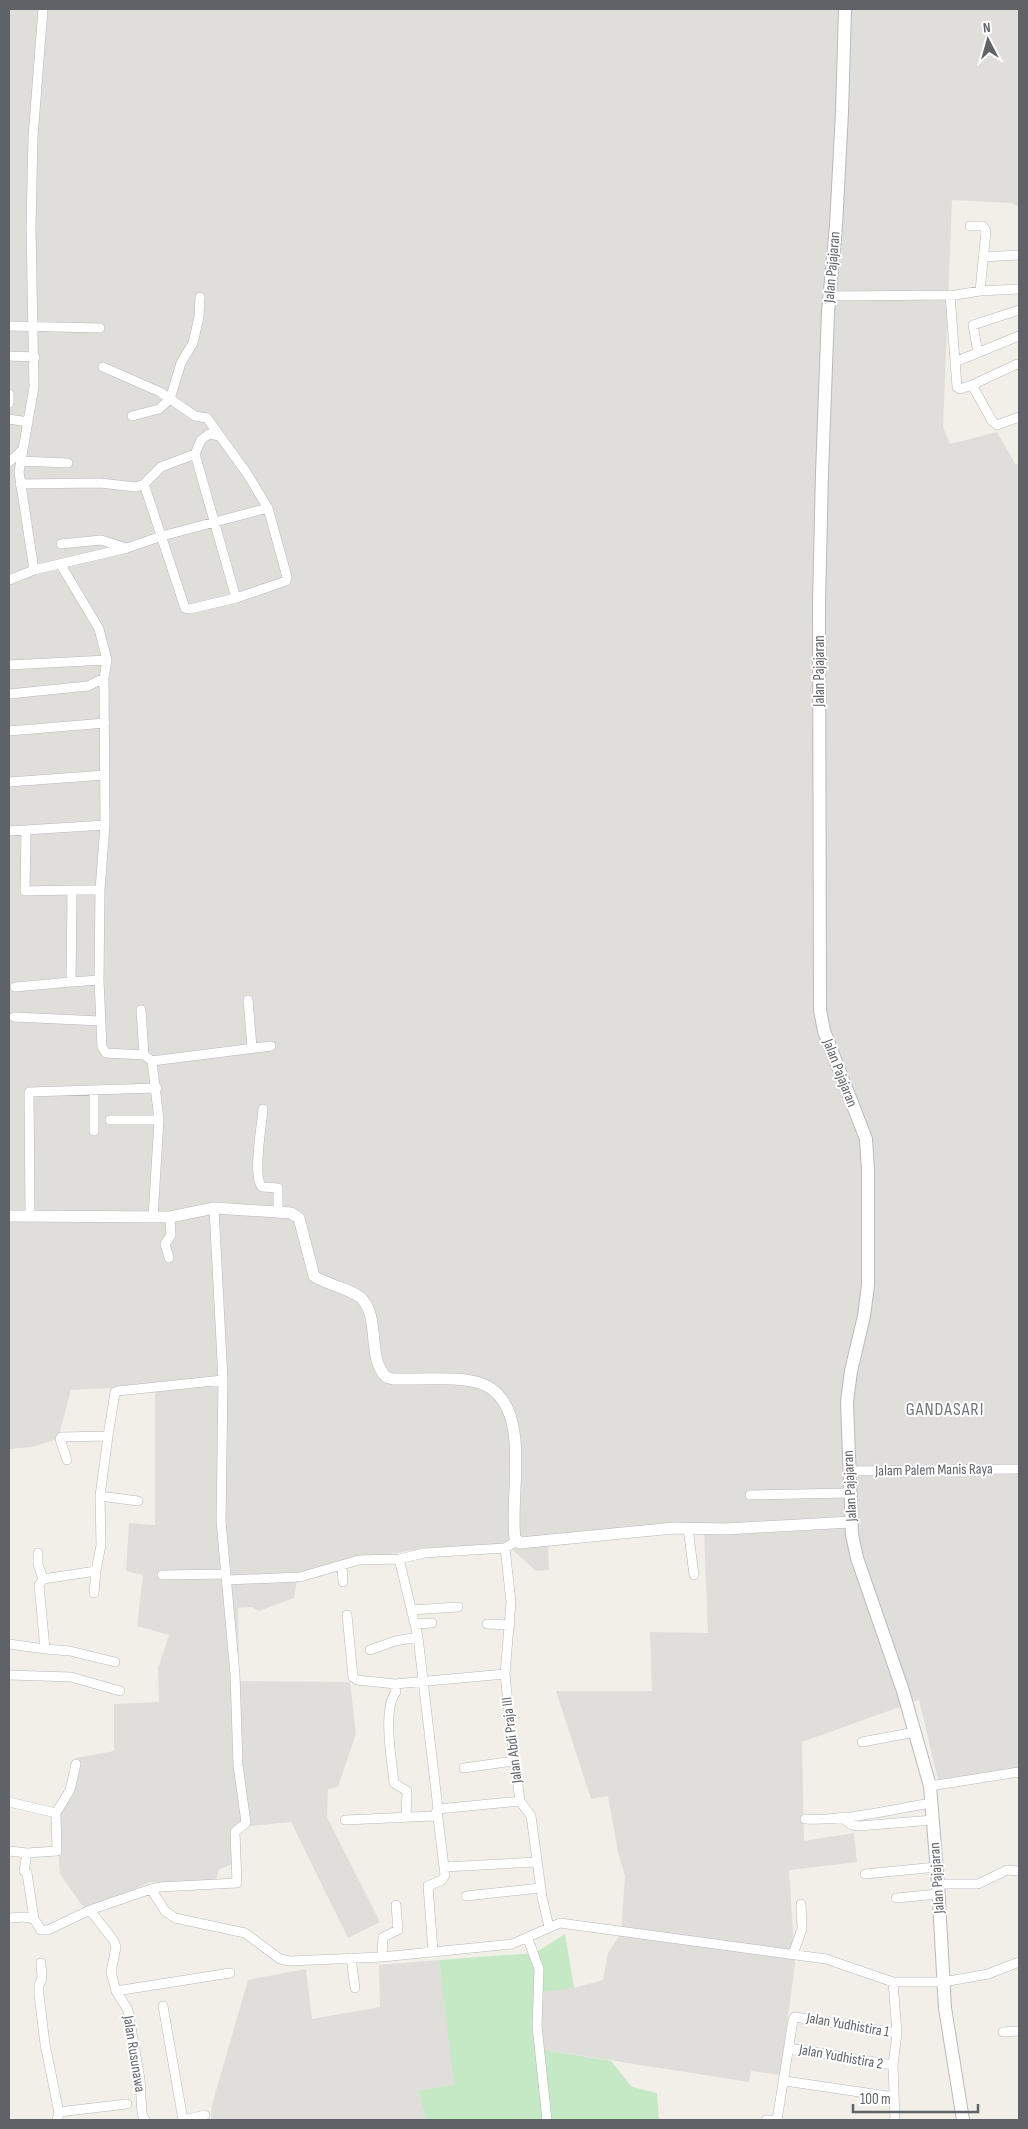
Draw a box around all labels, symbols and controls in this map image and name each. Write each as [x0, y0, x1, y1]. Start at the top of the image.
north arrow [963, 15, 1013, 65]
text: N [982, 19, 991, 36]
street label: Jalan Pajajaran [819, 231, 845, 304]
street label: Jalan Pajajaran [810, 635, 829, 708]
street label: Jalan Pajajaran [818, 1035, 862, 1110]
district label: GANDASARI [906, 1399, 984, 1420]
street label: Jalan Pajajaran [839, 1450, 861, 1523]
street label: Jalam Palem Manis Raya [874, 1459, 993, 1481]
street label: Jalan Abdi Praja III [497, 1696, 527, 1785]
street label: Jalan Pajajaran [925, 1842, 949, 1915]
street label: Jalan Yudhistira 1 [804, 2008, 892, 2042]
street label: Jalan Rusunawa [118, 2013, 149, 2094]
street label: Jalan Yudhistira 2 [797, 2040, 884, 2074]
scale bar [853, 2082, 978, 2114]
text: 100 m [860, 2090, 891, 2109]

